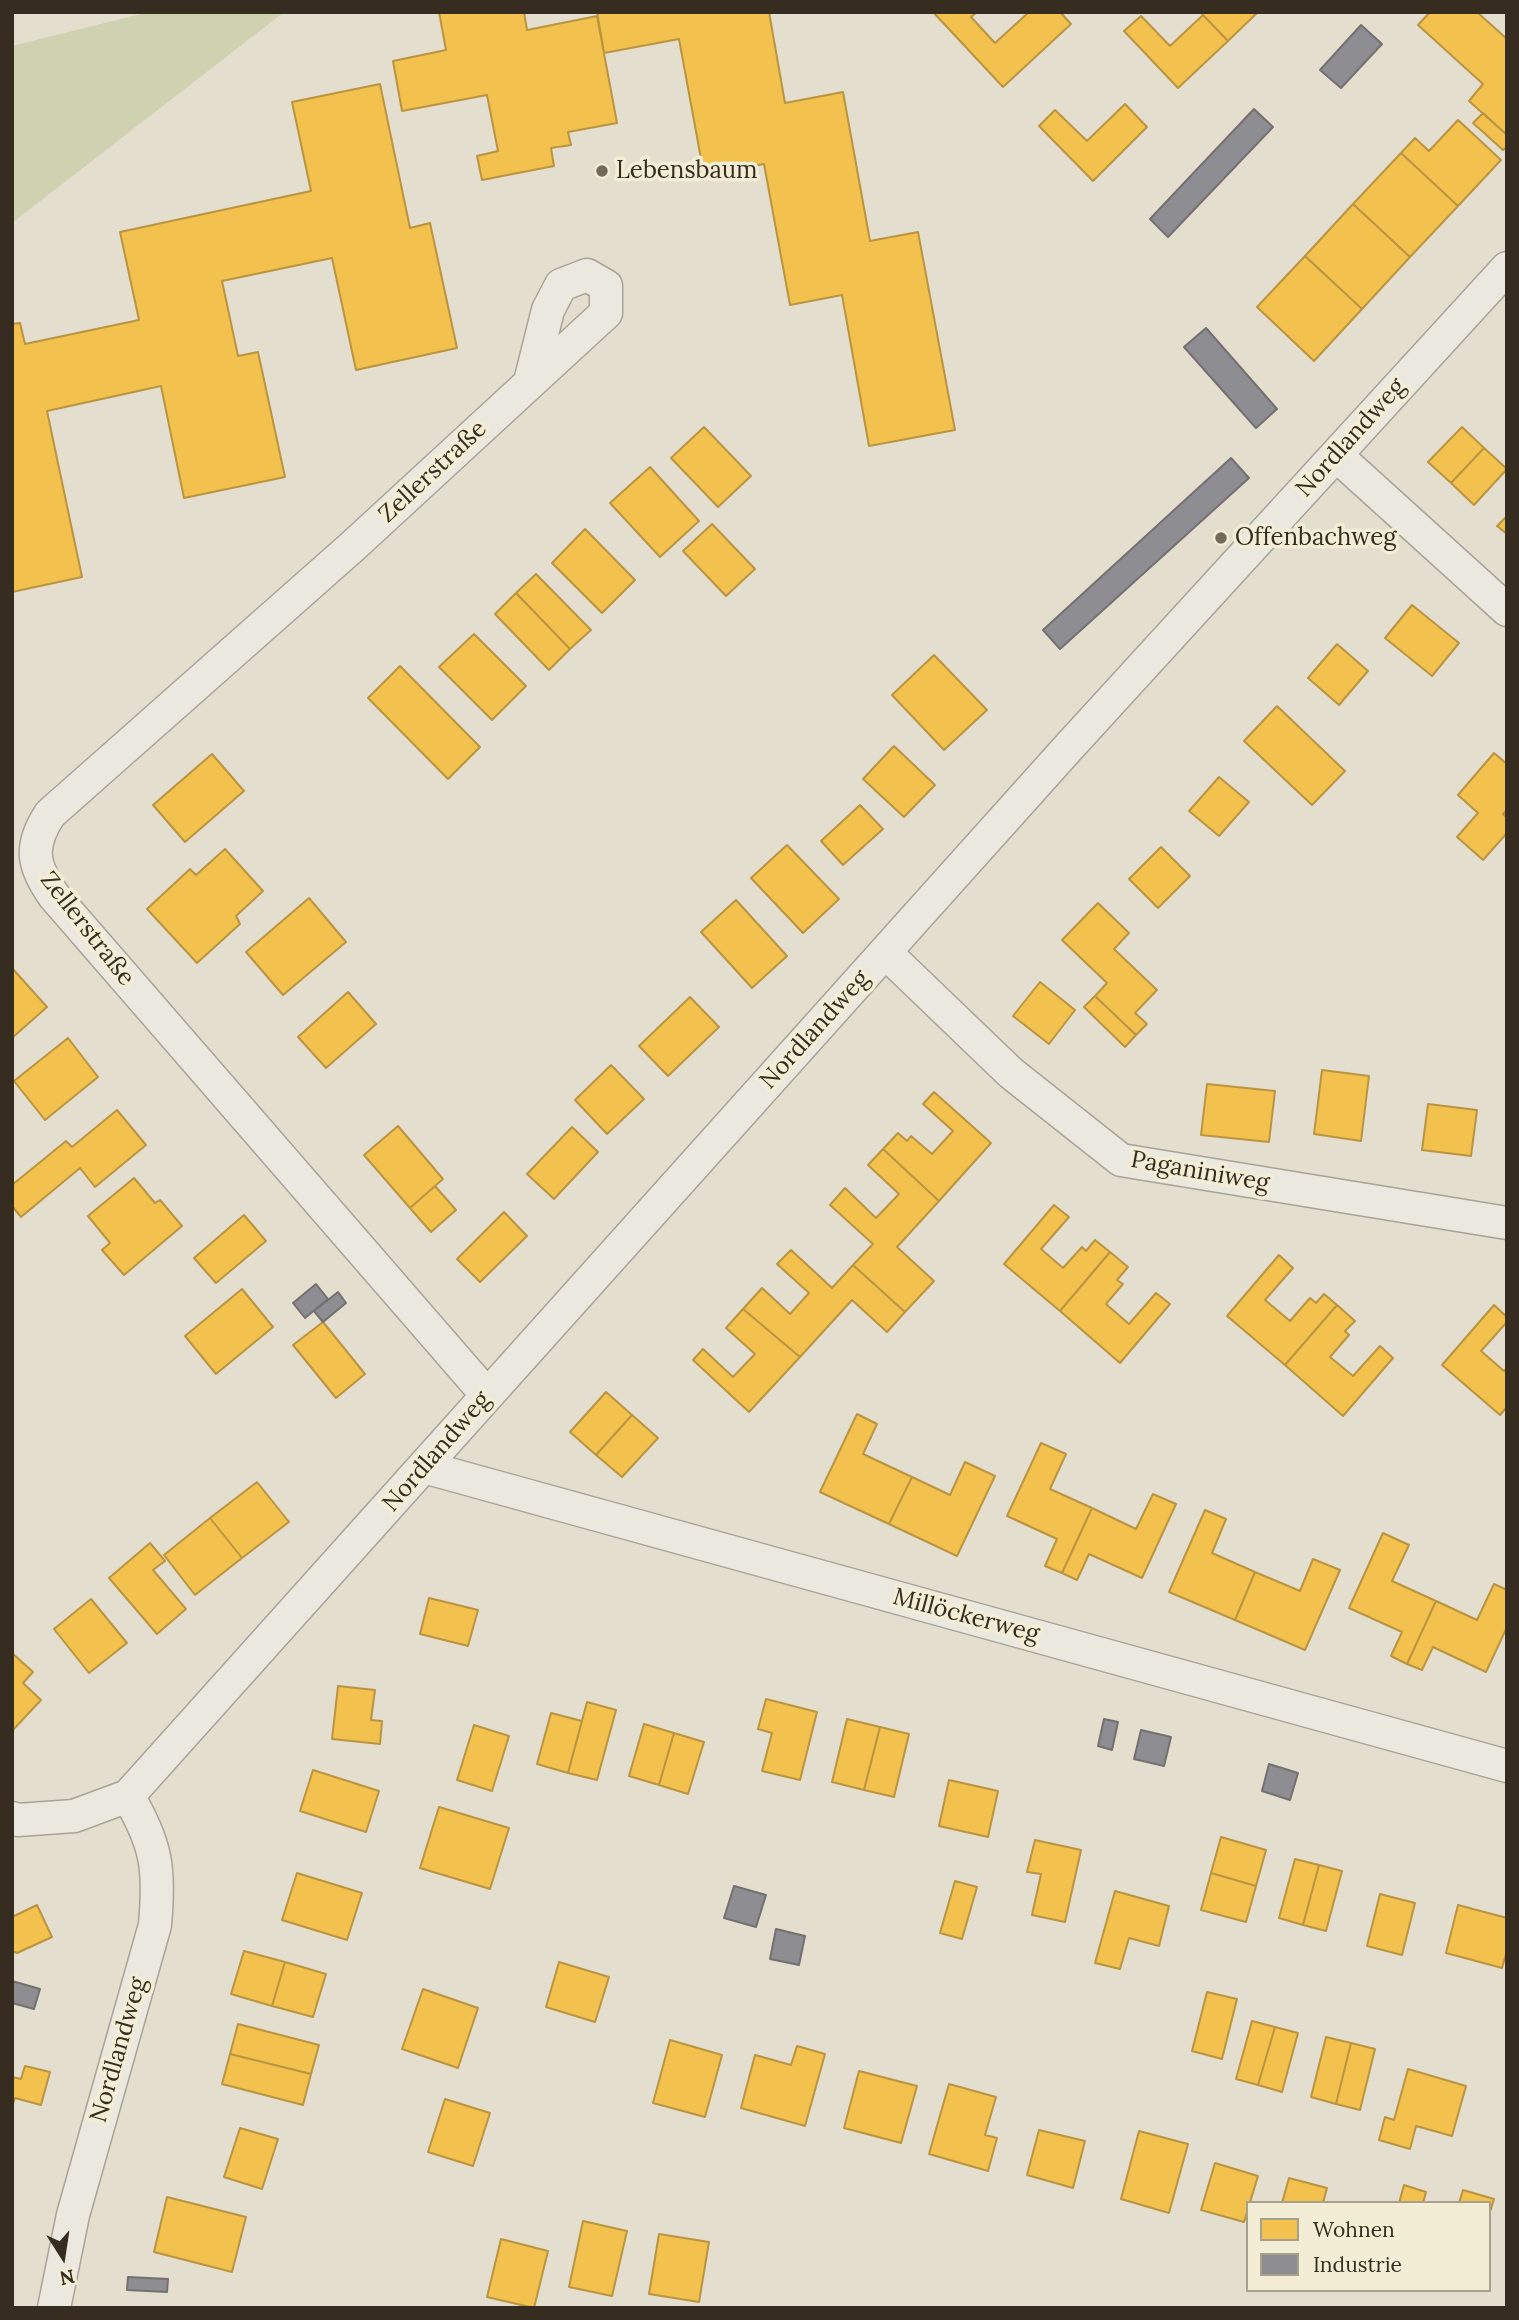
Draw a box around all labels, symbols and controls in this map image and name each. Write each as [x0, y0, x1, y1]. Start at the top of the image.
place label: Lebensbaum [616, 157, 758, 185]
marker: Lebensbaum [594, 163, 610, 179]
street label: Nordlandweg [1290, 373, 1412, 503]
street label: Zellerstraße [373, 415, 493, 529]
place label: Offenbachweg [1235, 524, 1397, 552]
marker: Offenbachweg [1213, 530, 1229, 546]
street label: Zellerstraße [34, 866, 140, 992]
street label: Nordlandweg [754, 965, 876, 1095]
street label: Paganiniweg [1128, 1146, 1272, 1198]
street label: Nordlandweg [377, 1386, 497, 1518]
street label: Millöckerweg [890, 1583, 1042, 1649]
street label: Nordlandweg [85, 1974, 153, 2126]
legend [1246, 2201, 1491, 2292]
text: Wohnen [1313, 2216, 1395, 2243]
north arrow [28, 2222, 98, 2292]
text: Industrie [1313, 2251, 1402, 2278]
text: N [58, 2264, 77, 2291]

